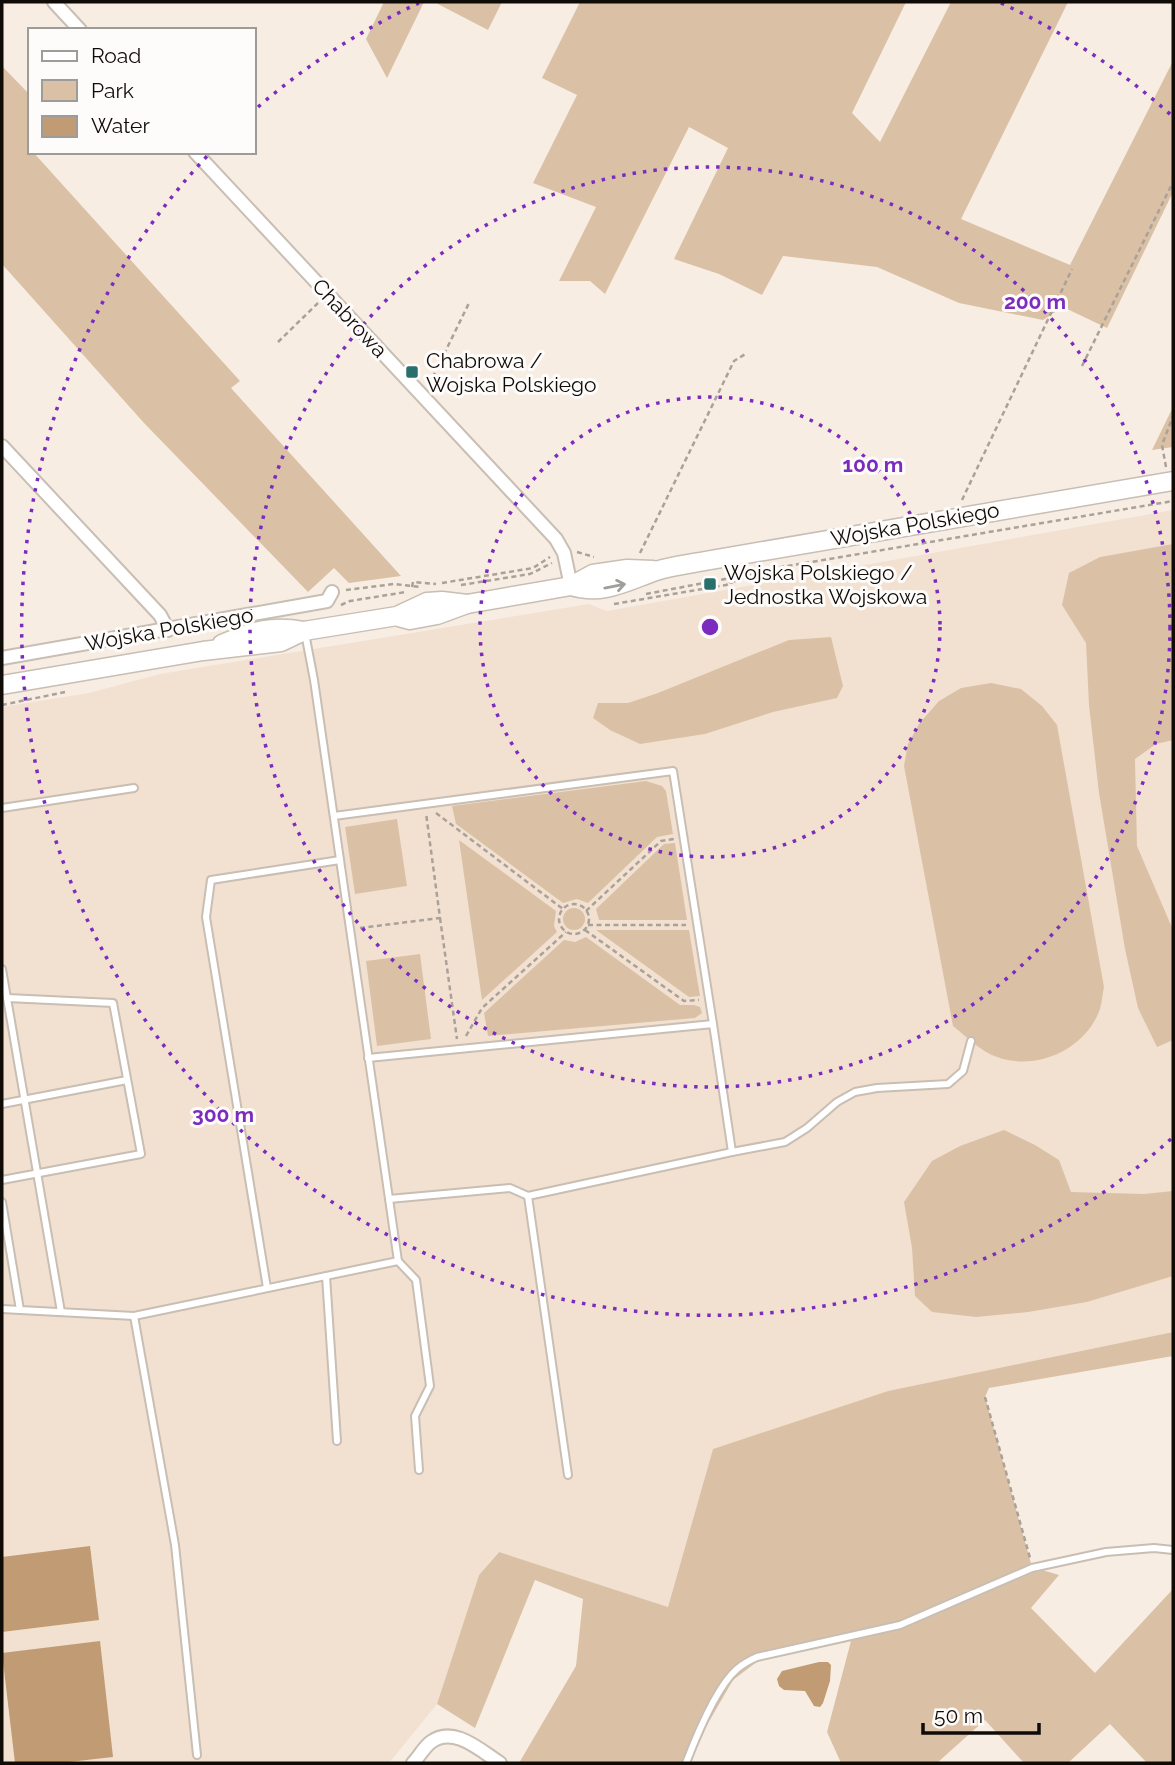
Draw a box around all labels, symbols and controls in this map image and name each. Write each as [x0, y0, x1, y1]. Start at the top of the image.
legend [28, 28, 256, 154]
text: Road [91, 43, 141, 68]
text: Park [91, 78, 134, 103]
text: Water [91, 113, 150, 138]
street label: Chabrowa [307, 273, 393, 363]
text: 200 m [1004, 289, 1066, 314]
place label: Chabrowa / Wojska Polskiego [426, 348, 597, 397]
marker: Chabrowa / Wojska Polskiego [404, 364, 420, 380]
text: 100 m [843, 452, 903, 477]
street label: Wojska Polskiego [829, 497, 1001, 551]
place label: Wojska Polskiego / Jednostka Wojskowa [724, 560, 927, 609]
marker: Wojska Polskiego / Jednostka Wojskowa [702, 576, 718, 592]
one-way arrow [603, 579, 626, 592]
street label: Wojska Polskiego [83, 602, 255, 656]
centre of rings [698, 615, 722, 639]
text: 300 m [192, 1102, 254, 1127]
scale bar [923, 1692, 1038, 1736]
text: 50 m [934, 1703, 983, 1728]

